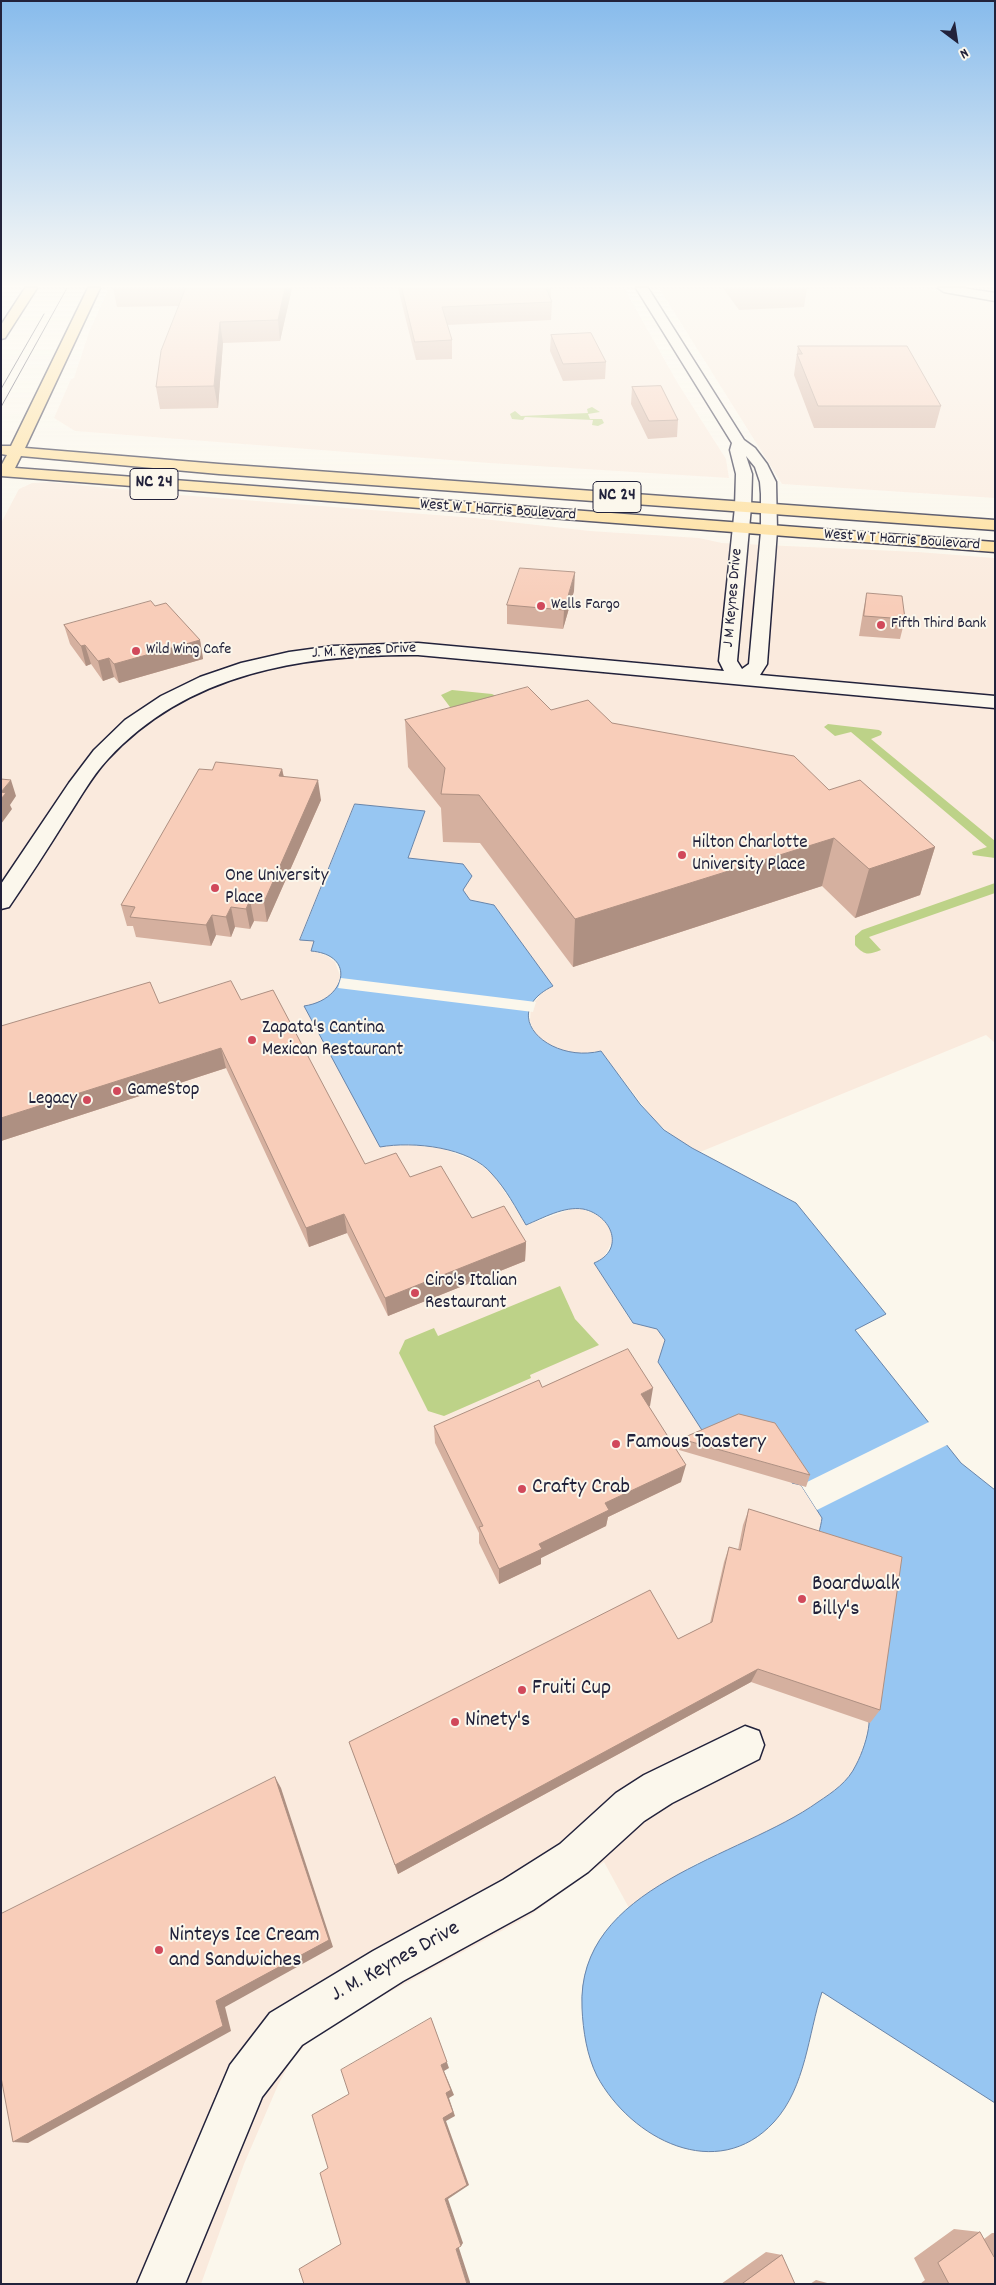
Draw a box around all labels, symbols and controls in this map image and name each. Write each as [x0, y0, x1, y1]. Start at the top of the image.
north arrow [931, 15, 981, 65]
text: N [956, 42, 972, 63]
road number: NC 24 [130, 468, 178, 499]
road number: NC 24 [593, 482, 641, 512]
street label: West W T Harris Boulevard [419, 496, 577, 526]
street label: West W T Harris Boulevard [823, 526, 981, 556]
street label: J M Keynes Drive [720, 548, 748, 648]
place label: Wells Fargo [551, 596, 620, 616]
marker: Wells Fargo [535, 600, 547, 612]
place label: Fifth Third Bank [891, 615, 986, 635]
marker: Fifth Third Bank [875, 619, 887, 631]
street label: J. M. Keynes Drive [311, 640, 417, 664]
place label: Wild Wing Cafe [146, 641, 231, 661]
marker: Wild Wing Cafe [130, 645, 142, 657]
place label: Hilton Charlotte University Place [692, 833, 808, 877]
marker: Hilton Charlotte University Place [676, 849, 688, 861]
place label: One University Place [225, 866, 328, 910]
marker: One University Place [209, 882, 221, 894]
place label: Zapata's Cantina Mexican Restaurant [262, 1018, 403, 1062]
marker: Zapata's Cantina Mexican Restaurant [246, 1034, 258, 1046]
place label: GameStop [127, 1080, 200, 1102]
marker: GameStop [111, 1085, 123, 1097]
place label: Legacy [28, 1089, 77, 1111]
marker: Legacy [81, 1094, 93, 1106]
place label: Ciro's Italian Restaurant [425, 1271, 517, 1315]
marker: Ciro's Italian Restaurant [409, 1287, 421, 1299]
place label: Famous Toastery [626, 1431, 766, 1457]
marker: Famous Toastery [610, 1438, 622, 1450]
place label: Crafty Crab [532, 1476, 630, 1502]
marker: Crafty Crab [516, 1483, 528, 1495]
place label: Boardwalk Billy's [812, 1573, 900, 1624]
marker: Boardwalk Billy's [796, 1593, 808, 1605]
place label: Fruiti Cup [532, 1677, 611, 1703]
marker: Fruiti Cup [516, 1684, 528, 1696]
place label: Ninety's [465, 1709, 530, 1735]
marker: Ninety's [449, 1716, 461, 1728]
street label: J. M. Keynes Drive [327, 1917, 465, 2009]
place label: Ninteys Ice Cream and Sandwiches [169, 1924, 320, 1975]
marker: Ninteys Ice Cream and Sandwiches [153, 1944, 165, 1956]

